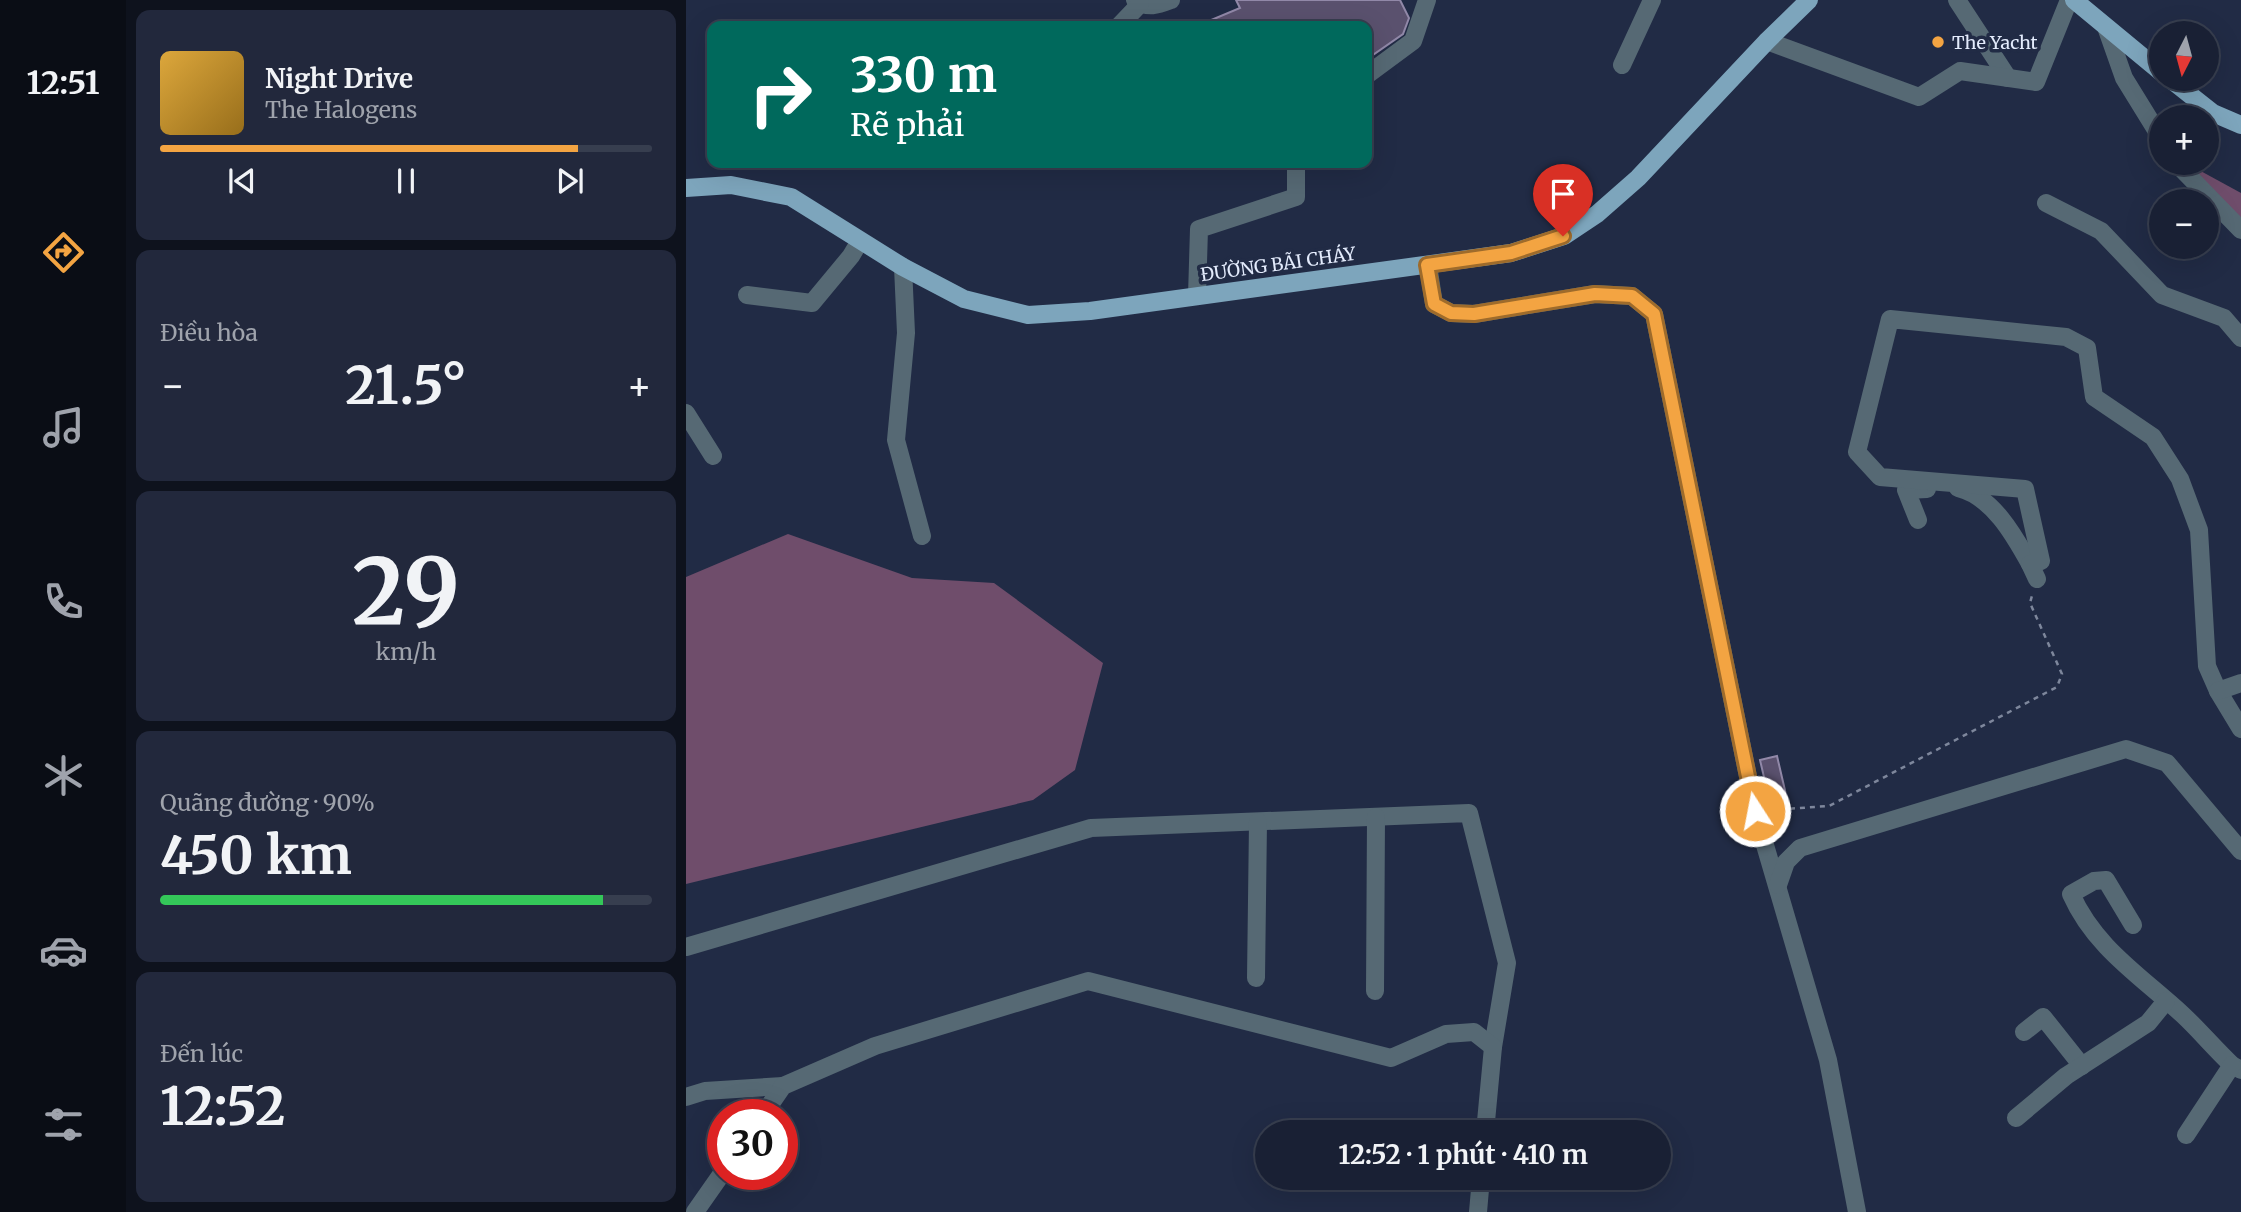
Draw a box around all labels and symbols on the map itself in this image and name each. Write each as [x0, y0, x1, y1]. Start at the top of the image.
north arrow [2149, 21, 2219, 91]
place label: The Yacht [1952, 31, 2038, 54]
marker: The Yacht [1930, 34, 1946, 50]
pin [1533, 164, 1593, 236]
street label: ĐƯỜNG BÃI CHÁY [1199, 242, 1358, 286]
position arrow [1718, 774, 1792, 848]
speed limit sign: 30 [707, 1099, 798, 1190]

